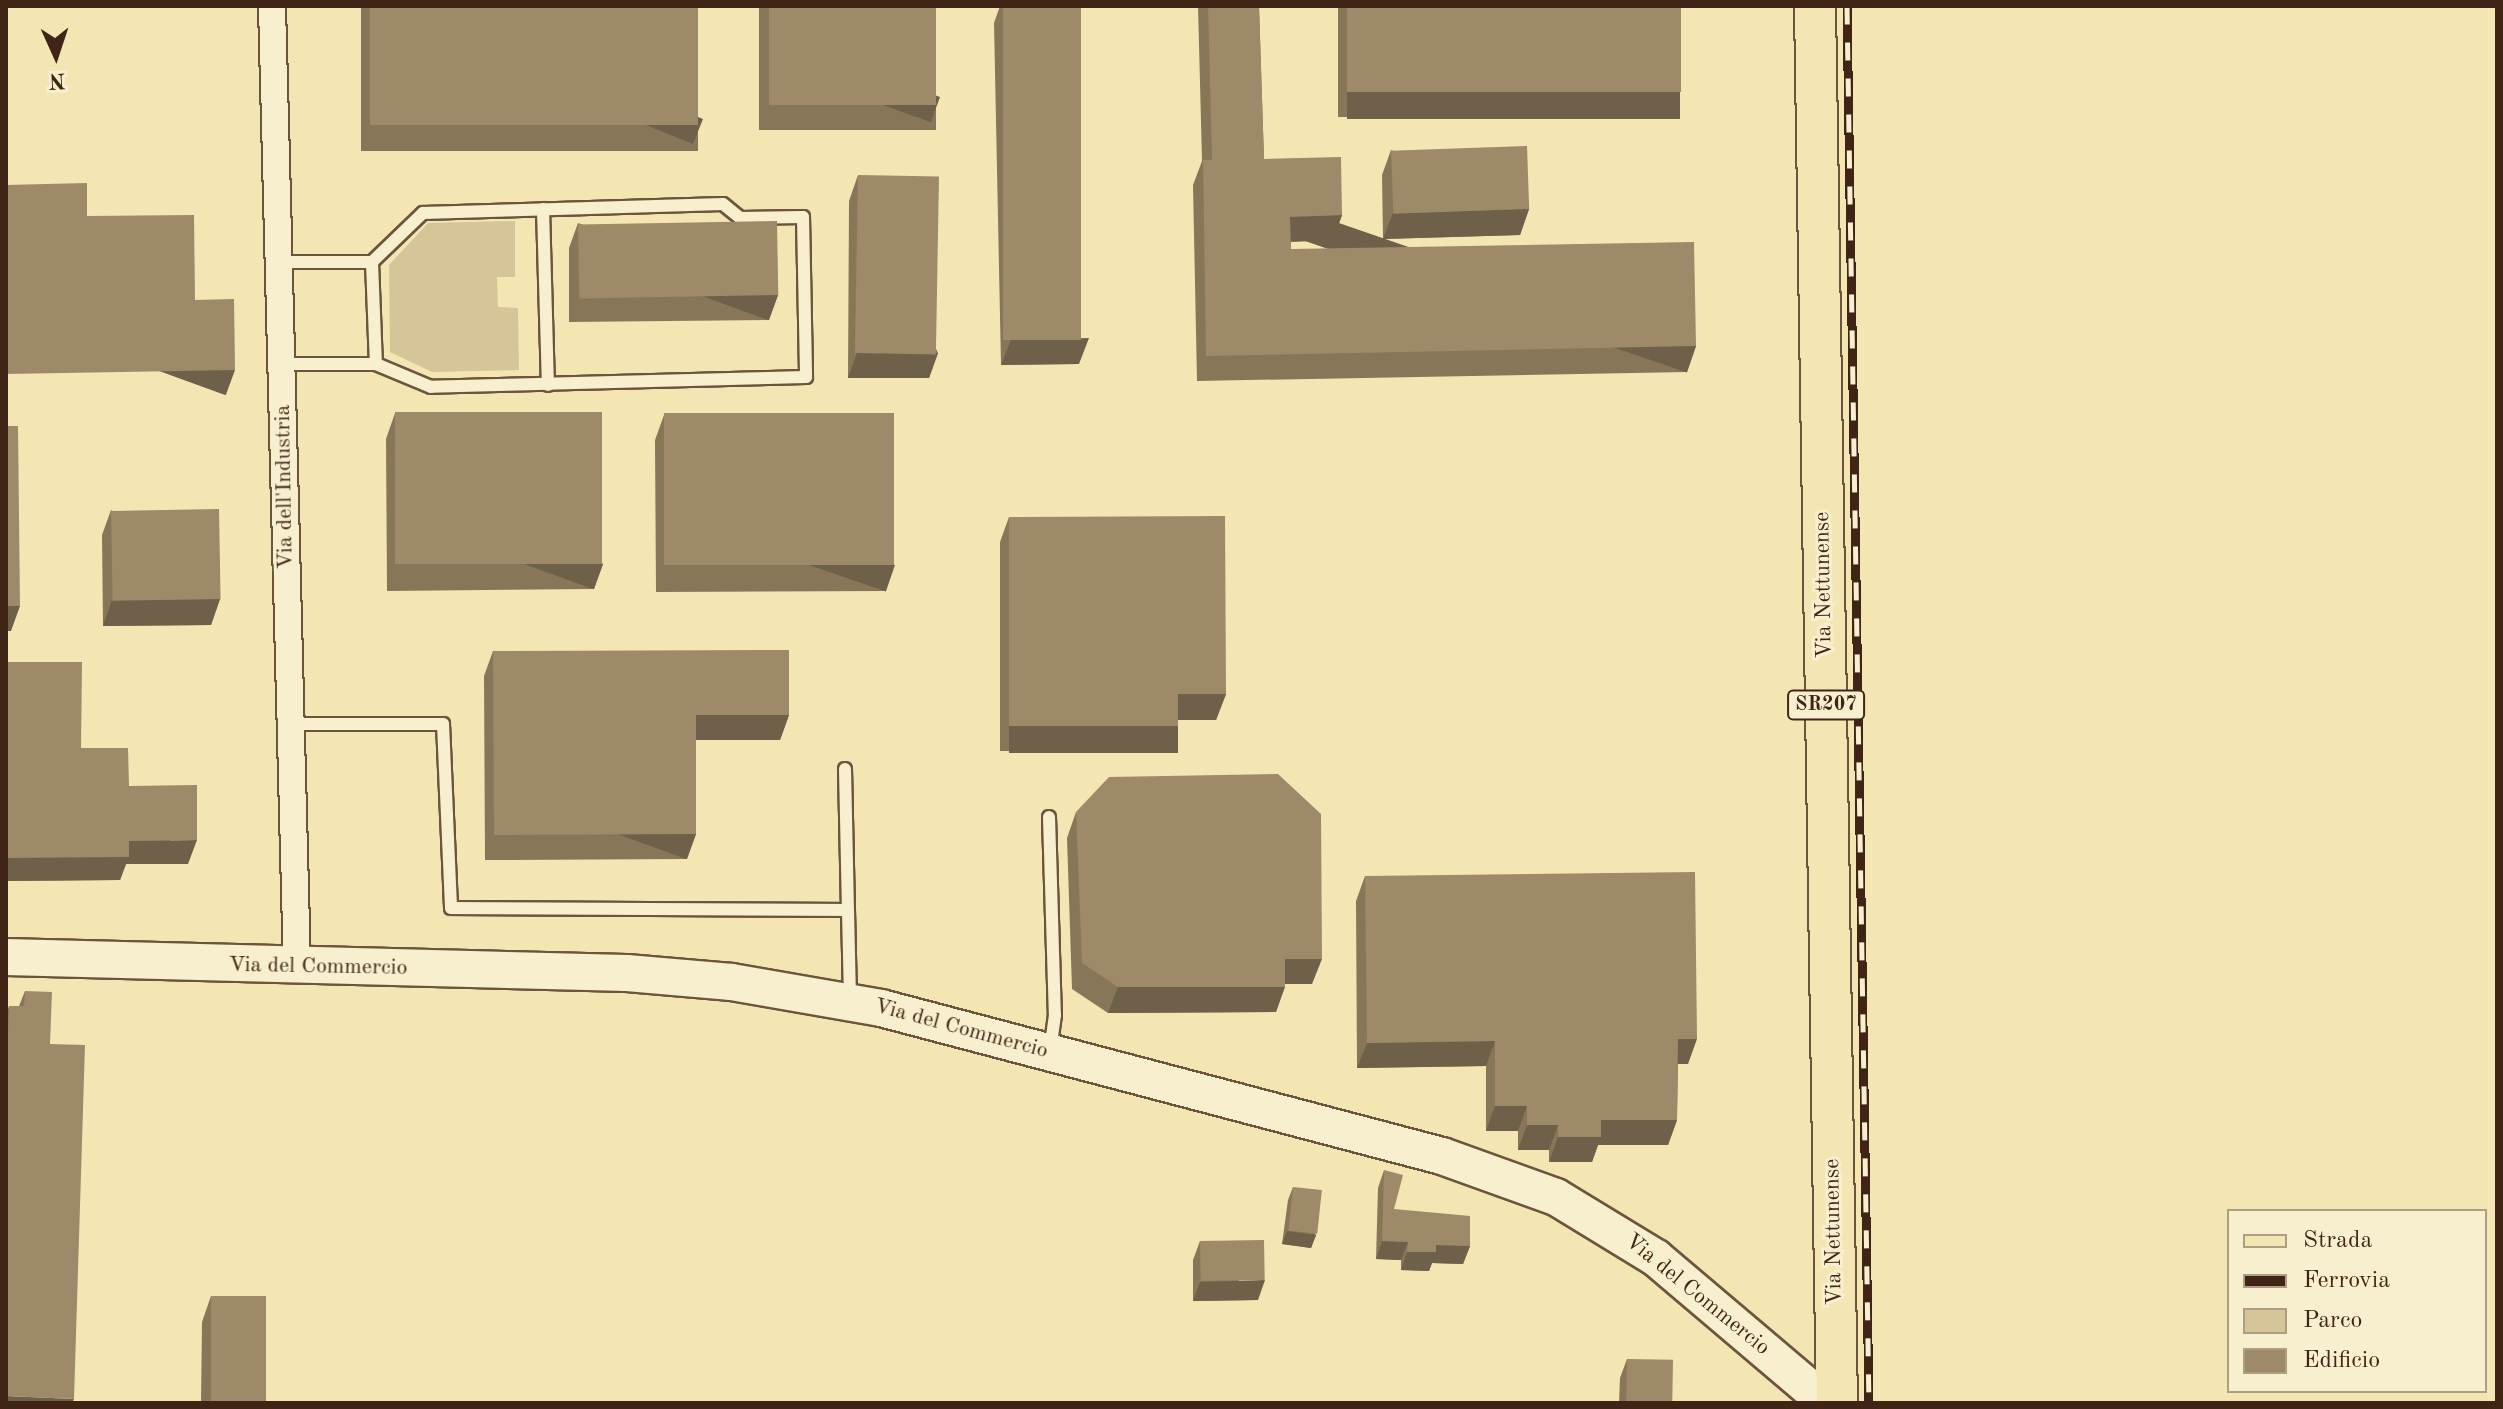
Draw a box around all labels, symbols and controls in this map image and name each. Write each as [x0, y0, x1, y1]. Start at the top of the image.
north arrow [16, 16, 96, 96]
text: N [48, 69, 66, 91]
street label: Via dell'Industria [270, 404, 300, 570]
street label: Via Nettunense [1810, 511, 1838, 659]
road number: SR207 [1786, 689, 1866, 721]
street label: Via del Commercio [228, 952, 408, 982]
street label: Via del Commercio [871, 993, 1051, 1065]
street label: Via Nettunense [1820, 1158, 1848, 1306]
legend [2227, 1209, 2487, 1393]
street label: Via del Commercio [1619, 1228, 1775, 1362]
text: Strada [2303, 1229, 2372, 1253]
text: Ferrovia [2303, 1269, 2390, 1293]
text: Parco [2303, 1309, 2362, 1333]
text: Edificio [2303, 1349, 2380, 1373]

